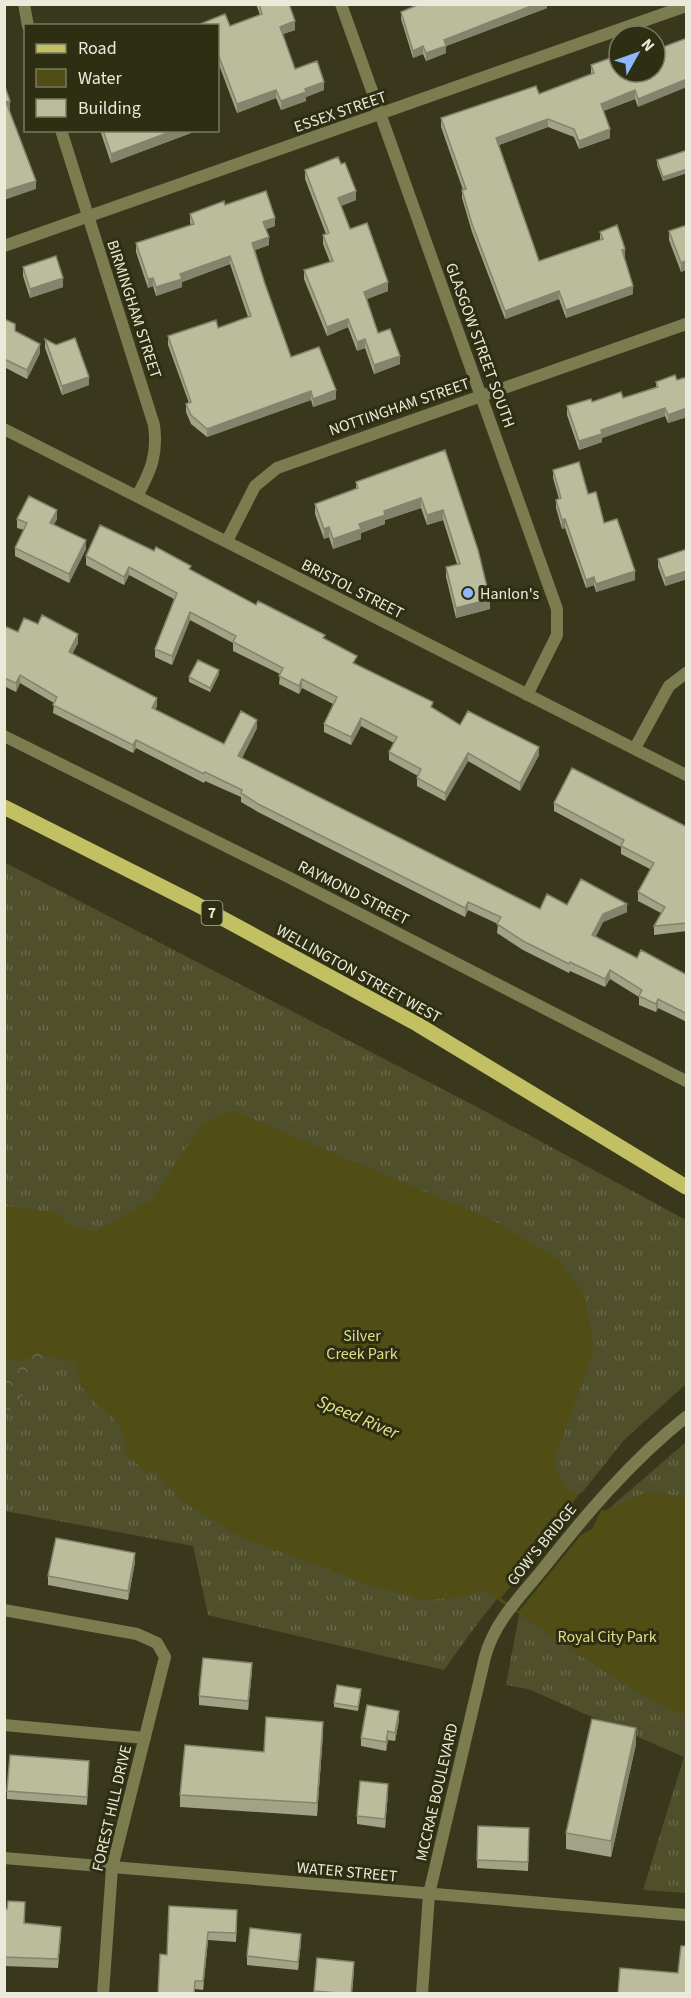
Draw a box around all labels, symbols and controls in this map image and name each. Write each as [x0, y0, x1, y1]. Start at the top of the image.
legend [24, 24, 219, 132]
north arrow [607, 24, 667, 84]
text: N [636, 34, 660, 56]
text: Road [78, 36, 117, 61]
text: Water [78, 66, 122, 91]
street label: ESSEX STREET [291, 86, 390, 138]
text: Building [78, 96, 141, 121]
street label: BIRMINGHAM STREET [101, 237, 167, 382]
street label: GLASGOW STREET SOUTH [440, 260, 520, 431]
street label: NOTTINGHAM STREET [326, 372, 473, 441]
street label: BRISTOL STREET [298, 554, 408, 624]
place label: Hanlon's [480, 583, 539, 605]
marker: Hanlon's [461, 586, 475, 600]
street label: RAYMOND STREET [294, 855, 413, 931]
road number: 7 [202, 901, 222, 925]
street label: WELLINGTON STREET WEST [272, 919, 445, 1029]
park label: Silver Creek Park [326, 1325, 398, 1365]
water label: Speed River [313, 1389, 403, 1446]
street label: GOW'S BRIDGE [502, 1499, 582, 1590]
park label: Royal City Park [557, 1626, 657, 1648]
street label: MCCRAE BOULEVARD [410, 1721, 464, 1863]
street label: FOREST HILL DRIVE [87, 1743, 137, 1874]
street label: WATER STREET [296, 1857, 399, 1887]

